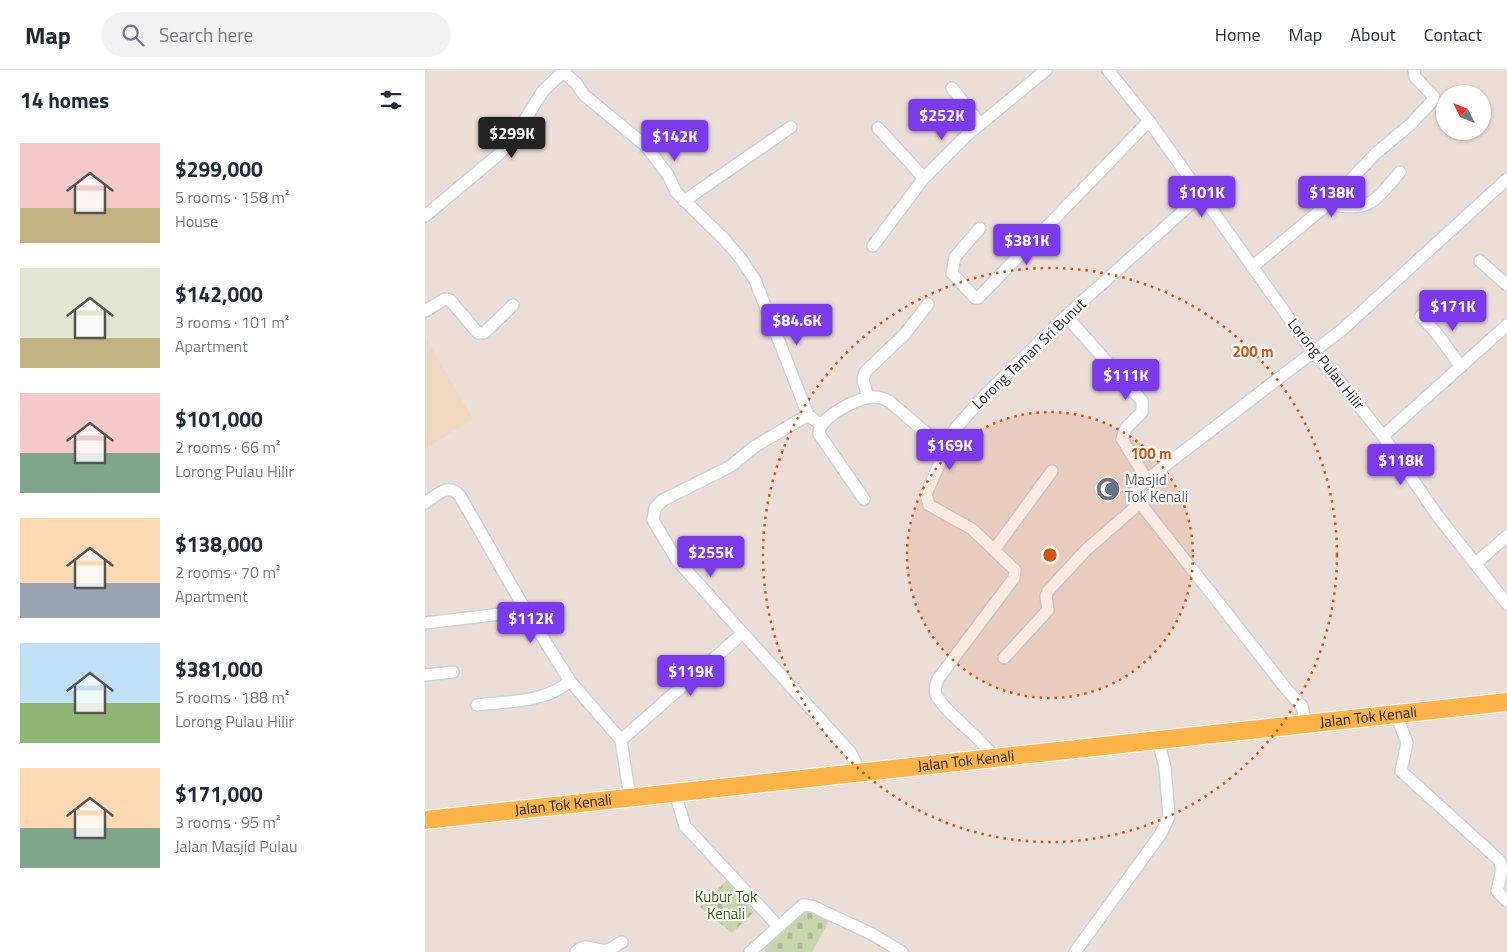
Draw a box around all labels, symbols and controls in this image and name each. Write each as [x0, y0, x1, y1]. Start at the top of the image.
search box [101, 12, 451, 57]
text: Map [25, 17, 71, 53]
text: Search here [159, 20, 253, 49]
icon: search [119, 21, 147, 49]
text: Home [1215, 21, 1261, 48]
text: Map [1289, 21, 1322, 48]
text: About [1350, 21, 1396, 48]
text: Contact [1424, 21, 1482, 48]
text: 14 homes [20, 84, 109, 116]
north arrow [1436, 85, 1491, 140]
map controls [1436, 85, 1491, 140]
icon: filters [377, 86, 405, 114]
pin: $252K [907, 98, 977, 141]
text: $252K [919, 103, 965, 127]
pin: $299K [477, 116, 547, 159]
pin: $142K [640, 119, 710, 162]
text: $299K [489, 121, 535, 145]
text: $142K [652, 124, 698, 148]
text: $299,000 [175, 153, 263, 185]
icon: home [60, 163, 120, 223]
pin: $101K [1167, 176, 1237, 218]
pin: $138K [1297, 176, 1367, 218]
text: $101K [1179, 180, 1225, 204]
text: $138K [1309, 180, 1355, 204]
text: 5 rooms · 158 m² [175, 185, 289, 209]
text: House [175, 209, 218, 233]
pin: $381K [992, 224, 1062, 266]
text: $381K [1004, 228, 1050, 252]
text: $142,000 [175, 278, 263, 310]
icon: home [60, 288, 120, 348]
pin: $171K [1418, 290, 1488, 332]
street label: Lorong Taman Sri Bunut [966, 292, 1091, 414]
text: $171K [1430, 294, 1476, 318]
pin: $84.6K [756, 304, 838, 346]
text: $84.6K [772, 308, 822, 332]
text: 3 rooms · 101 m² [175, 310, 289, 334]
street label: Lorong Pulau Hilir [1282, 313, 1370, 414]
text: Apartment [175, 334, 248, 358]
text: 200 m [1232, 340, 1274, 363]
pin: $111K [1091, 358, 1161, 401]
text: $111K [1103, 363, 1149, 387]
text: $101,000 [175, 403, 263, 435]
icon: home [60, 413, 120, 473]
pin: $169K [915, 428, 985, 471]
text: $169K [927, 433, 973, 457]
text: 2 rooms · 66 m² [175, 435, 280, 459]
text: 100 m [1130, 442, 1172, 465]
pin: $118K [1366, 444, 1436, 486]
text: $118K [1378, 448, 1424, 472]
text: Lorong Pulau Hilir [175, 459, 294, 483]
place label: Masjid Tok Kenali [1125, 468, 1188, 508]
mosque icon: Masjid Tok Kenali [1095, 476, 1121, 502]
text: $138,000 [175, 528, 263, 560]
pin: $255K [676, 536, 746, 578]
icon: home [60, 538, 120, 598]
text: $255K [688, 540, 734, 564]
centre of rings [1041, 546, 1059, 564]
text: 2 rooms · 70 m² [175, 560, 280, 584]
text: Apartment [175, 584, 248, 608]
pin: $112K [496, 602, 566, 644]
text: $112K [508, 606, 554, 630]
text: $381,000 [175, 653, 263, 685]
pin: $119K [656, 654, 726, 697]
text: $119K [668, 659, 714, 683]
icon: home [60, 663, 120, 723]
text: 5 rooms · 188 m² [175, 685, 289, 709]
street label: Jalan Tok Kenali [1319, 700, 1418, 733]
text: Lorong Pulau Hilir [175, 709, 294, 733]
street label: Jalan Tok Kenali [916, 744, 1015, 777]
text: $171,000 [175, 778, 263, 810]
icon: home [60, 788, 120, 848]
street label: Jalan Tok Kenali [513, 788, 613, 821]
text: 3 rooms · 95 m² [175, 810, 280, 834]
text: Jalan Masjid Pulau [175, 834, 298, 858]
park label: Kubur Tok Kenali [695, 885, 757, 925]

